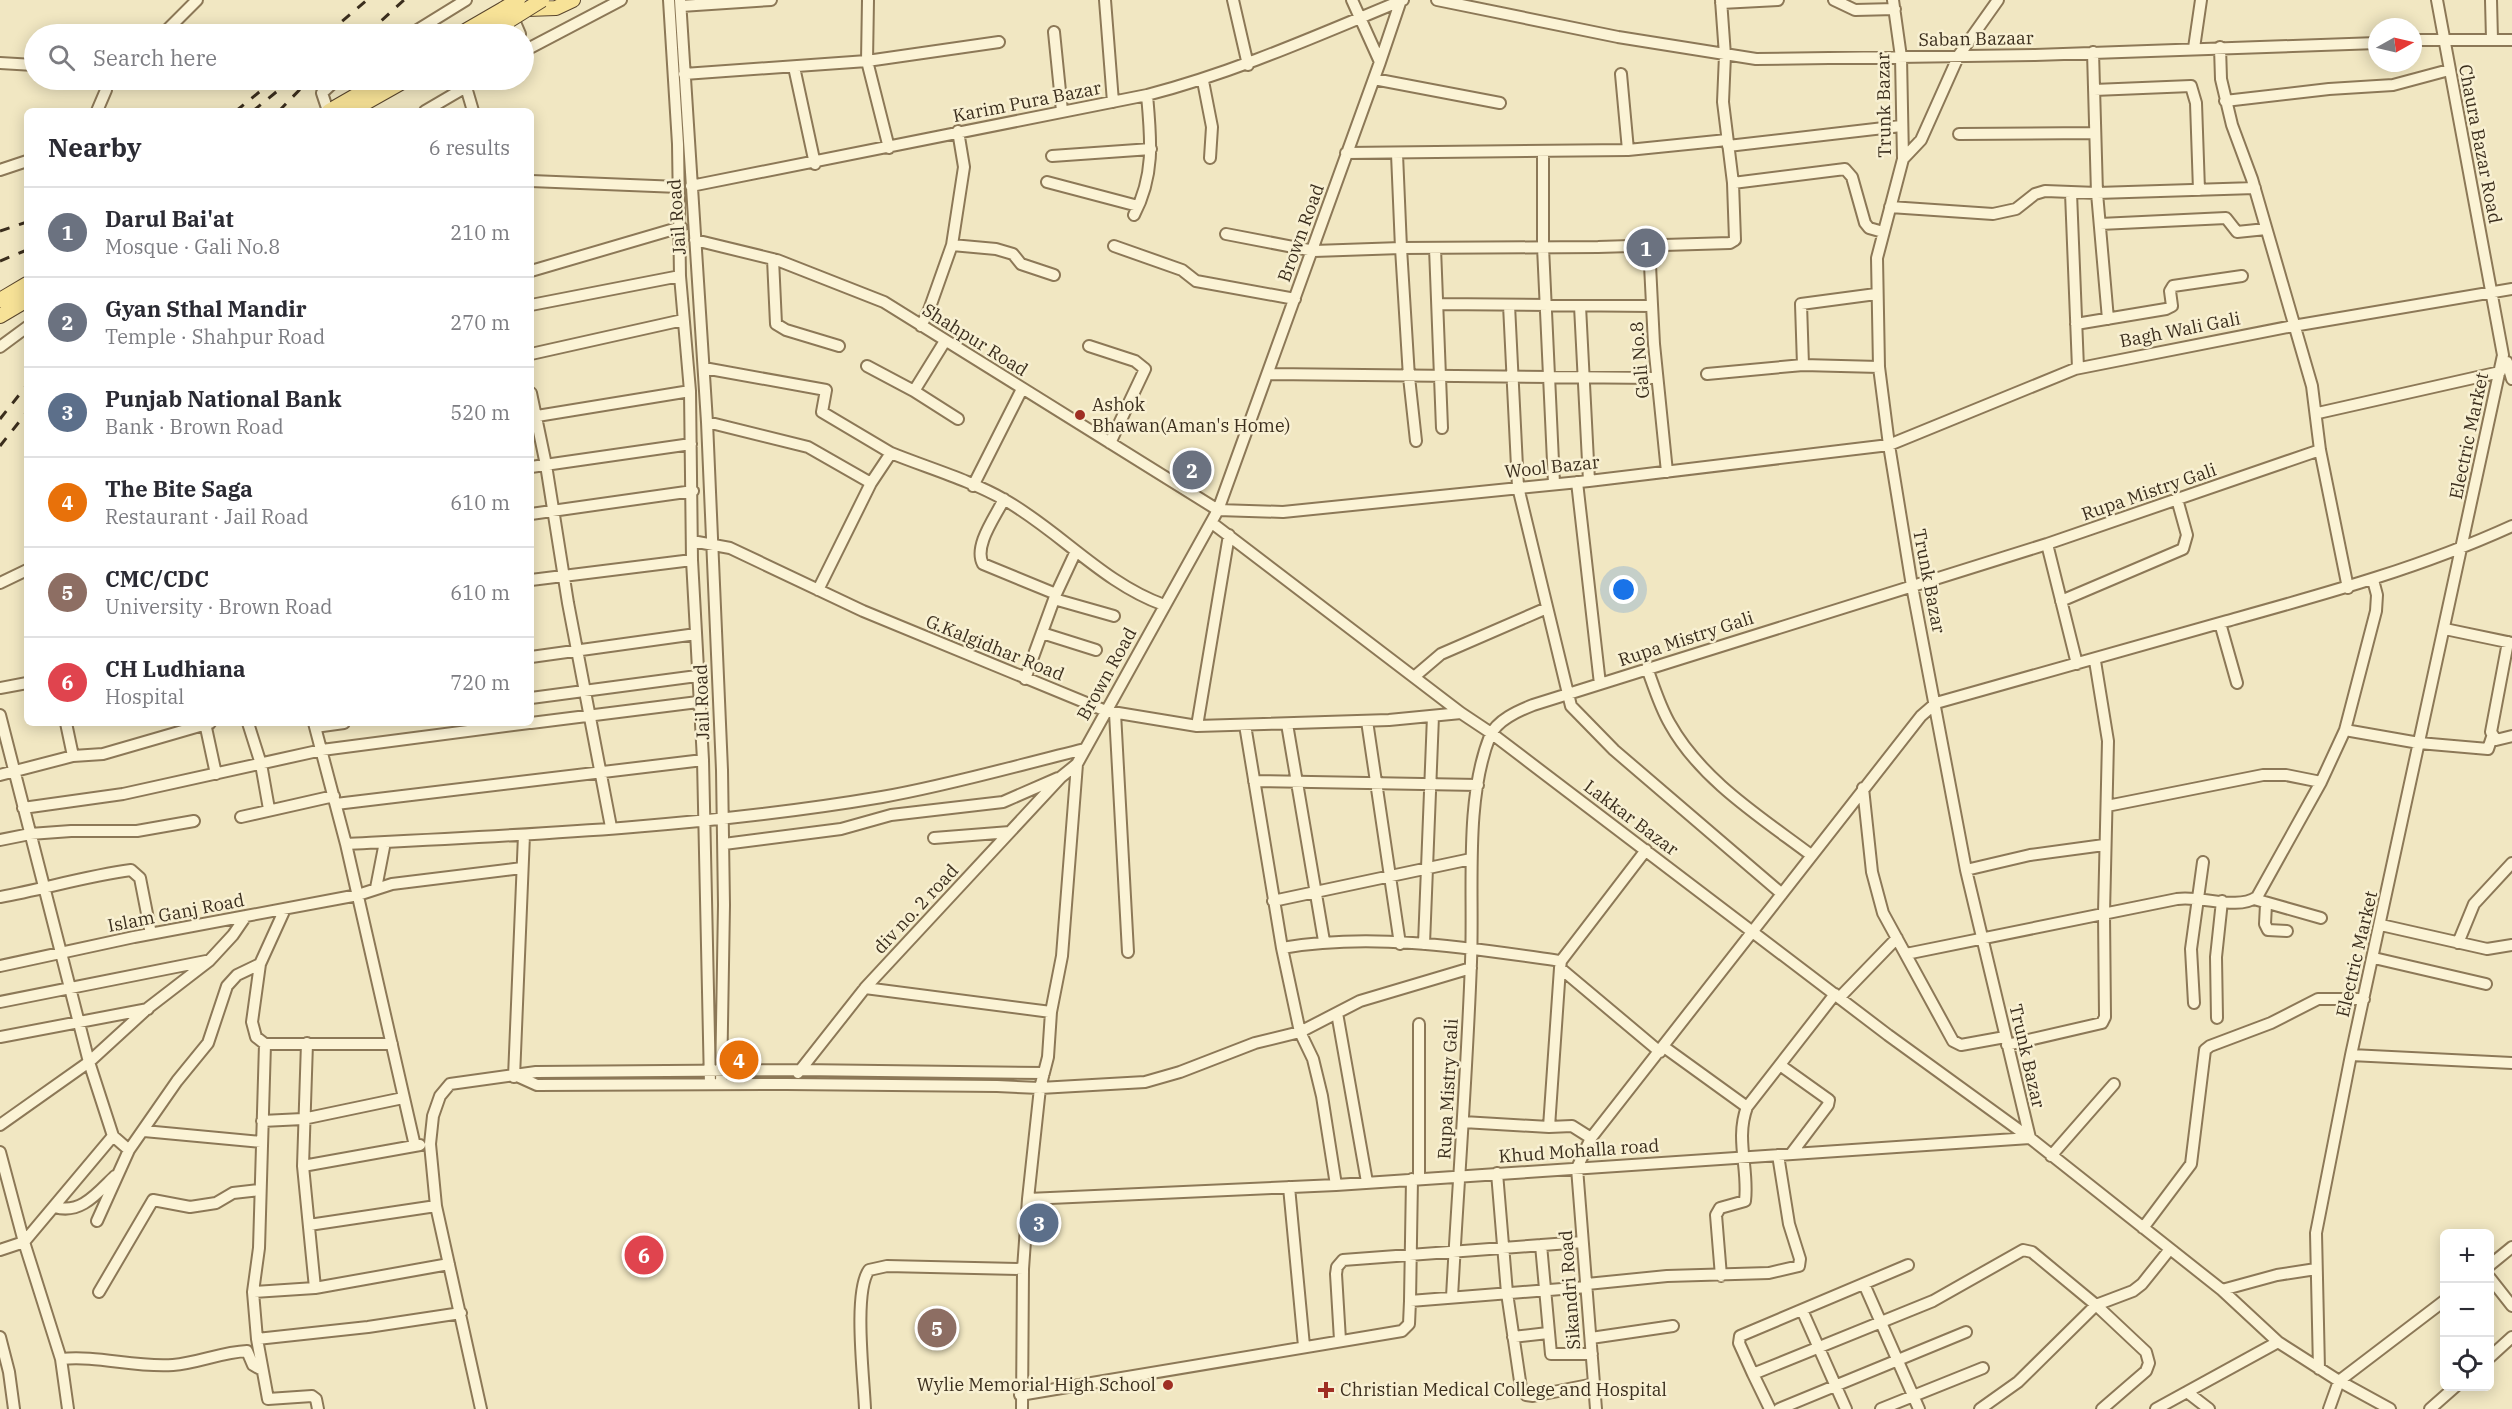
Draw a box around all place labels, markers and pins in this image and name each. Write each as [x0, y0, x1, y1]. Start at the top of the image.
pin: 1 [1626, 226, 1666, 270]
place label: Ashok Bhawan(Aman's Home) [1092, 393, 1291, 437]
marker: Ashok Bhawan(Aman's Home) [1073, 408, 1087, 422]
pin: 2 [1172, 448, 1212, 492]
pin: 4 [720, 1038, 758, 1082]
pin: 3 [1020, 1200, 1058, 1246]
pin: 6 [624, 1232, 664, 1278]
pin: 5 [918, 1306, 956, 1350]
place label: Wylie Memorial High School [916, 1373, 1156, 1396]
marker: Wylie Memorial High School [1161, 1378, 1175, 1392]
place label: Christian Medical College and Hospital [1340, 1378, 1667, 1401]
marker: Christian Medical College and Hospital [1317, 1381, 1335, 1399]

